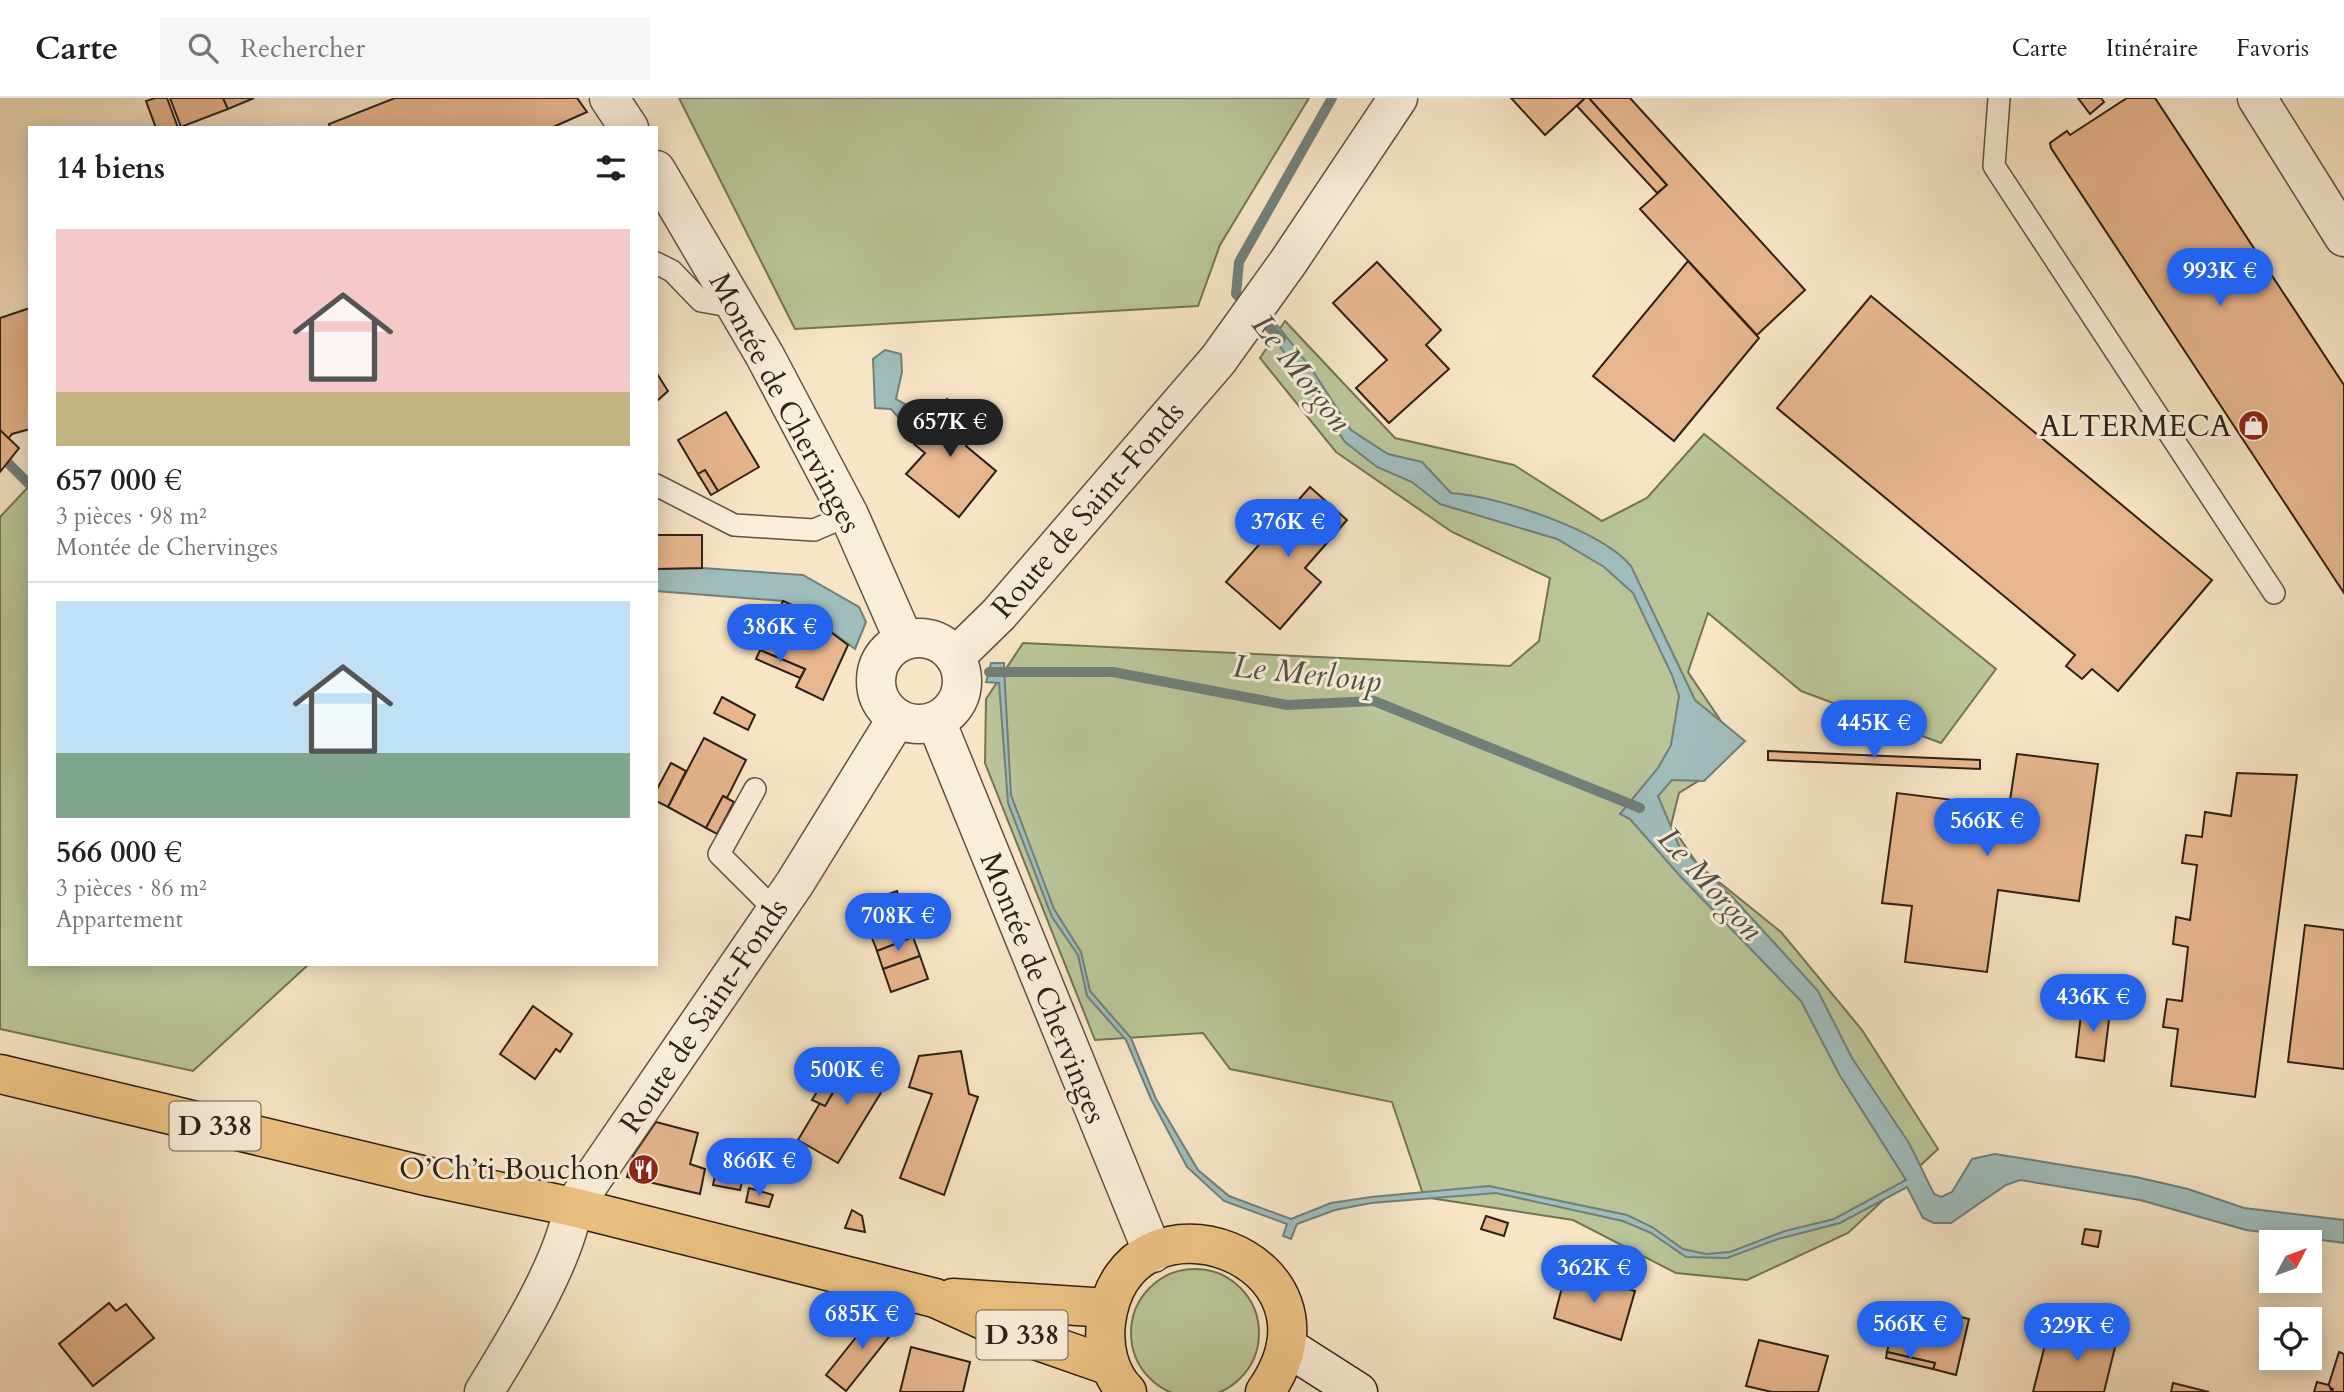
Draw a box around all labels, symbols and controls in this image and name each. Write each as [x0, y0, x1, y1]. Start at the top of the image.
search box [160, 17, 650, 80]
text: Carte [35, 26, 118, 71]
icon: search [184, 29, 222, 67]
text: Rechercher [240, 31, 365, 66]
text: Carte [2012, 32, 2068, 65]
text: Itinéraire [2106, 32, 2198, 65]
text: Favoris [2236, 32, 2309, 65]
text: 14 biens [56, 148, 165, 189]
icon: filters [592, 149, 630, 187]
pin: 993K € [2163, 248, 2277, 308]
text: 993K € [2183, 255, 2257, 286]
street label: Montée de Chervinges [699, 266, 871, 540]
icon: home [280, 274, 406, 400]
water label: Le Morgon [1241, 305, 1361, 442]
street label: Route de Saint-Fonds [982, 393, 1194, 627]
pin: 657K € [893, 400, 1007, 459]
text: 657K € [913, 406, 987, 437]
place label: ALTERMECA [2039, 406, 2232, 447]
shop icon: ALTERMECA [2237, 409, 2271, 443]
text: 657 000 € [56, 460, 182, 501]
pin: 376K € [1231, 500, 1345, 559]
text: 3 pièces · 98 m² [56, 501, 207, 532]
text: 376K € [1251, 506, 1325, 537]
text: Montée de Chervinges [56, 532, 278, 563]
pin: 386K € [723, 604, 837, 664]
text: 386K € [743, 611, 817, 642]
water label: Le Merloup [1231, 644, 1383, 704]
icon: home [280, 646, 406, 772]
pin: 445K € [1817, 700, 1931, 760]
text: 445K € [1837, 707, 1911, 738]
pin: 566K € [1930, 798, 2044, 858]
text: 566K € [1950, 805, 2024, 836]
water label: Le Morgon [1647, 818, 1773, 951]
text: 566 000 € [56, 832, 182, 873]
street label: Montée de Chervinges [970, 846, 1116, 1130]
text: 3 pièces · 86 m² [56, 873, 207, 904]
street label: Route de Saint-Fonds [610, 891, 798, 1141]
pin: 708K € [841, 894, 955, 953]
text: 708K € [861, 900, 935, 931]
text: Appartement [56, 904, 183, 935]
pin: 436K € [2036, 974, 2150, 1034]
text: 436K € [2056, 981, 2130, 1012]
pin: 500K € [790, 1048, 904, 1107]
text: 500K € [810, 1054, 884, 1085]
road number: D 338 [170, 1102, 260, 1150]
pin: 866K € [702, 1138, 816, 1198]
text: 866K € [722, 1145, 796, 1176]
place label: O’Ch’ti Bouchon [399, 1149, 620, 1190]
restaurant icon: O’Ch’ti Bouchon [626, 1152, 660, 1186]
north arrow [2259, 1230, 2322, 1293]
map controls [2259, 1230, 2322, 1370]
pin: 362K € [1537, 1246, 1651, 1305]
text: 362K € [1557, 1252, 1631, 1283]
pin: 685K € [805, 1292, 919, 1351]
text: 685K € [825, 1298, 899, 1329]
pin: 566K € [1853, 1302, 1967, 1361]
pin: 329K € [2020, 1304, 2134, 1363]
button: locate [2259, 1307, 2322, 1370]
text: 566K € [1873, 1308, 1947, 1339]
road number: D 338 [976, 1310, 1068, 1360]
text: 329K € [2040, 1310, 2114, 1341]

